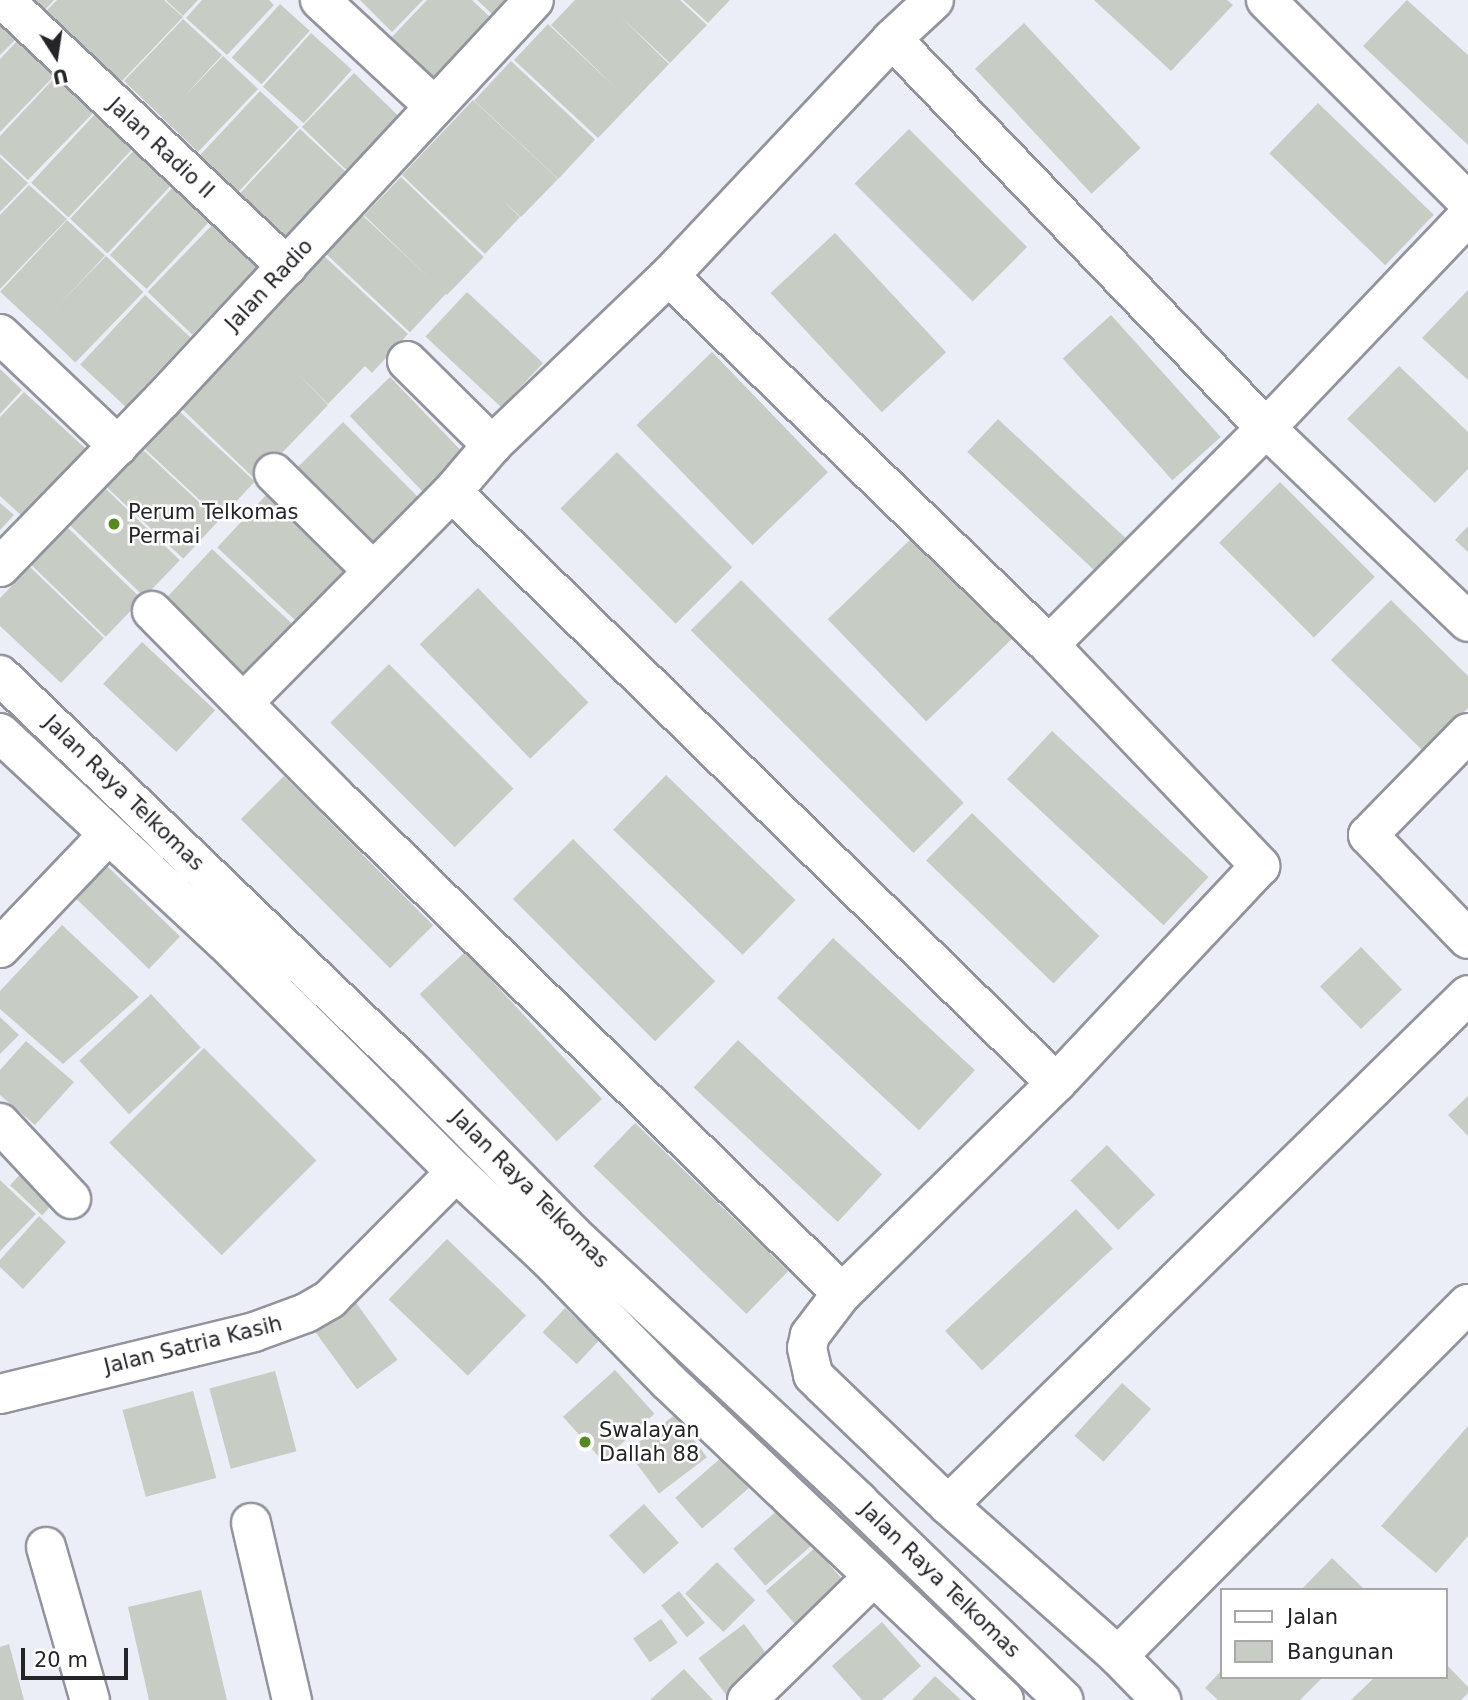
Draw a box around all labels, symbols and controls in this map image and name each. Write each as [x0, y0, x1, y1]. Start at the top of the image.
north arrow [21, 21, 91, 91]
text: U [51, 64, 70, 89]
street label: Jalan Radio II [103, 92, 219, 204]
street label: Jalan Radio [220, 234, 318, 336]
place label: Perum Telkomas Permai [128, 499, 298, 549]
marker: Perum Telkomas Permai [106, 516, 122, 532]
street label: Jalan Raya Telkomas [39, 710, 209, 876]
street label: Jalan Raya Telkomas [446, 1105, 614, 1273]
street label: Jalan Satria Kasih [101, 1311, 285, 1379]
place label: Swalayan Dallah 88 [599, 1417, 700, 1467]
marker: Swalayan Dallah 88 [577, 1434, 593, 1450]
street label: Jalan Raya Telkomas [855, 1497, 1025, 1663]
legend [1220, 1588, 1447, 1679]
text: Jalan [1287, 1605, 1338, 1629]
scale bar [24, 1634, 131, 1678]
text: Bangunan [1287, 1640, 1394, 1664]
text: 20 m [34, 1648, 88, 1672]

